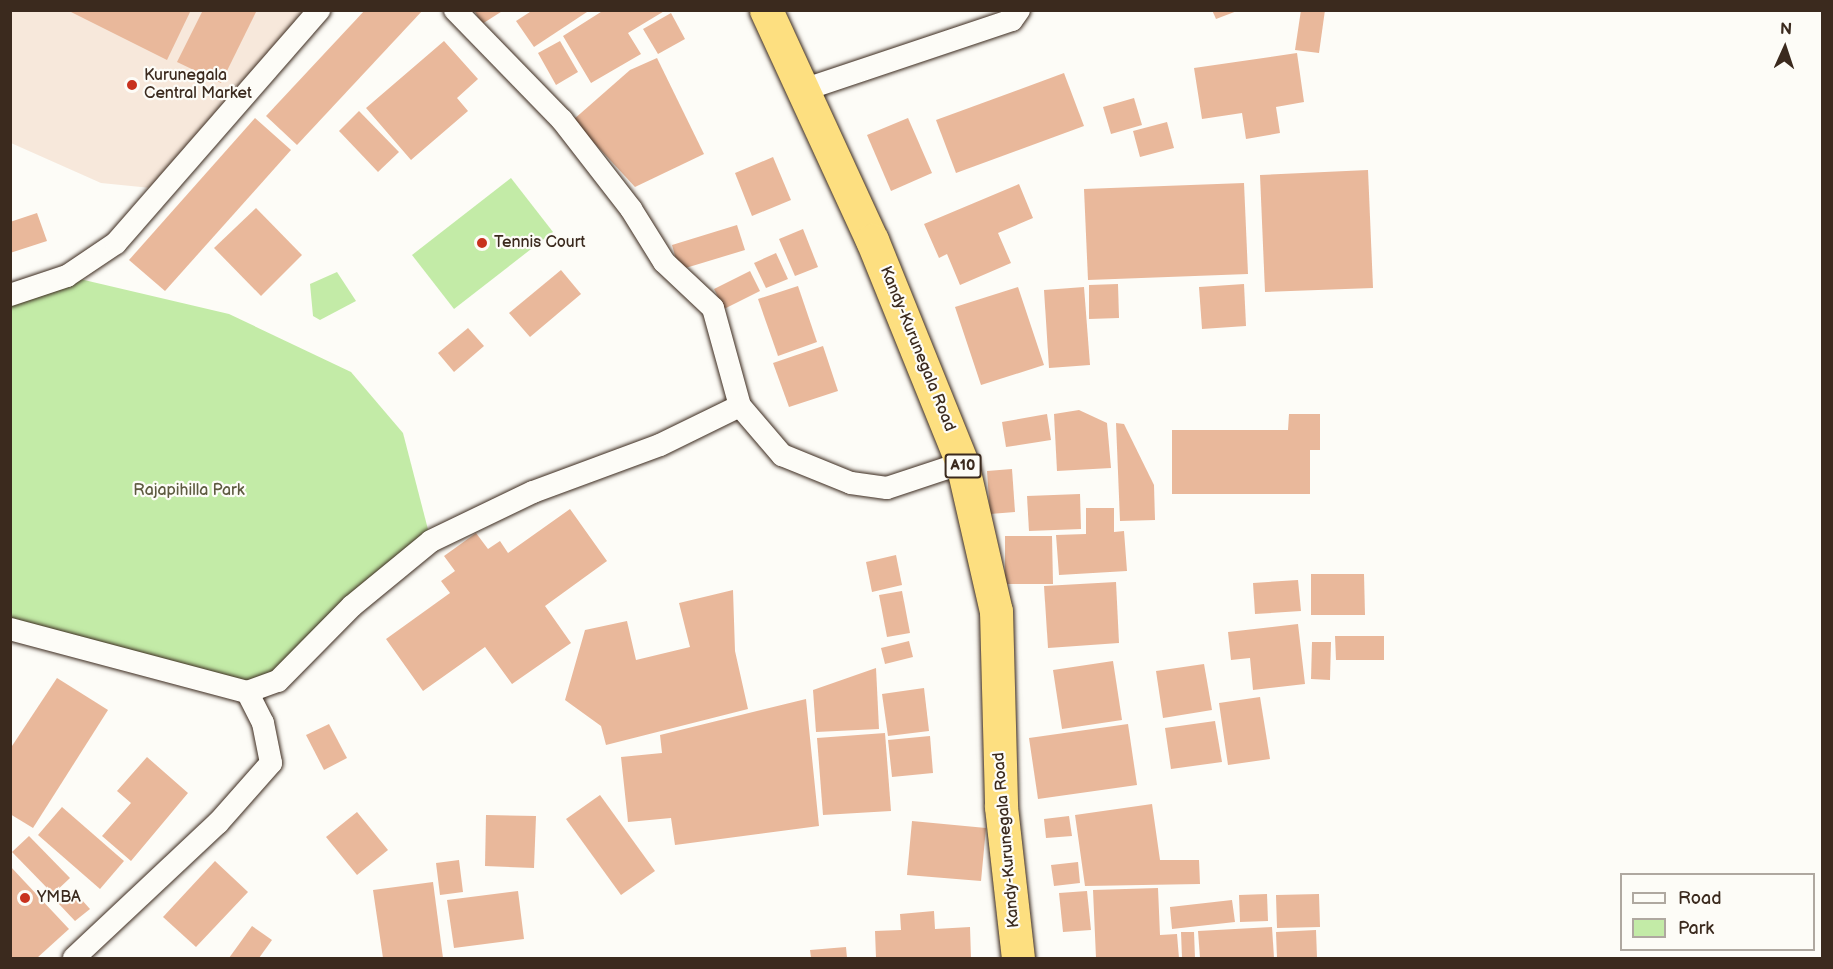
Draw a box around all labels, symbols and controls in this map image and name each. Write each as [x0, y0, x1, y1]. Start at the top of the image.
north arrow [1755, 18, 1815, 78]
text: N [1779, 20, 1792, 39]
place label: Kurunegala Central Market [144, 66, 252, 104]
marker: Kurunegala Central Market [125, 78, 139, 92]
place label: Tennis Court [494, 233, 586, 253]
marker: Tennis Court [475, 236, 489, 250]
street label: Kandy-Kurunegala Road [875, 264, 959, 434]
road number: A10 [944, 454, 982, 478]
park label: Rajapihilla Park [133, 481, 245, 501]
street label: Kandy-Kurunegala Road [990, 751, 1024, 929]
legend [1620, 873, 1815, 951]
place label: YMBA [37, 888, 81, 908]
text: Road [1678, 888, 1722, 909]
marker: YMBA [18, 891, 32, 905]
text: Park [1678, 918, 1714, 939]

